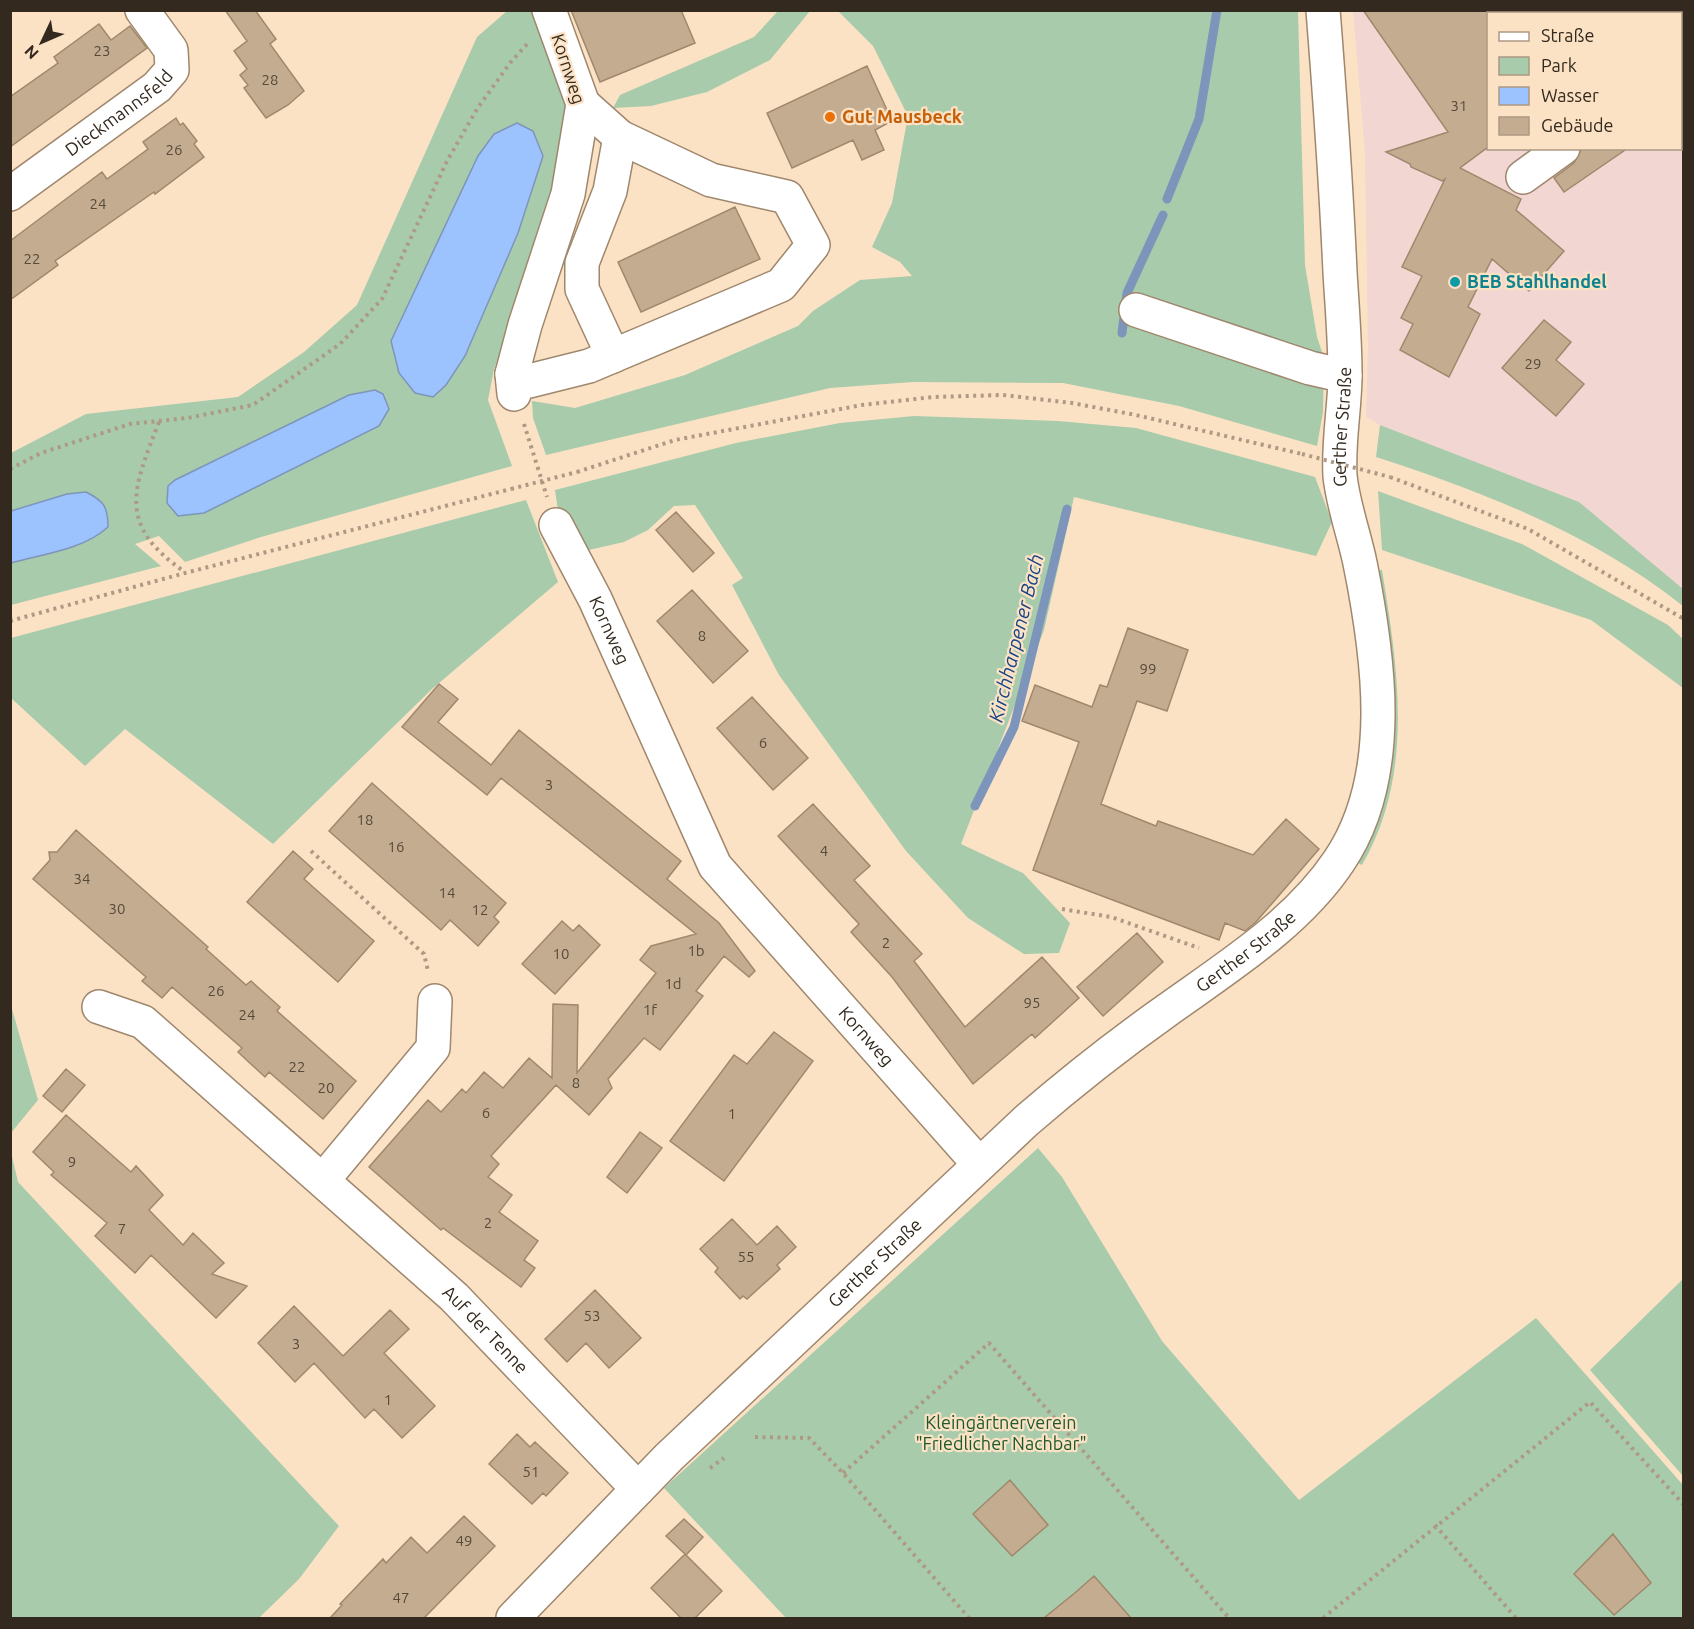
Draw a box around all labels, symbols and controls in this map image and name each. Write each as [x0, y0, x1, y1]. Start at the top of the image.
north arrow [12, 12, 72, 72]
legend [1487, 12, 1682, 150]
text: Straße [1541, 25, 1594, 45]
street label: Kornweg [548, 31, 590, 106]
text: N [21, 42, 42, 63]
house number: 23 [94, 42, 110, 59]
text: Park [1541, 55, 1577, 75]
street label: Dieckmannsfeld [61, 65, 176, 159]
house number: 28 [262, 71, 278, 88]
text: Wasser [1541, 85, 1599, 105]
house number: 31 [1451, 97, 1467, 114]
place label: Gut Mausbeck [842, 106, 962, 126]
marker: Gut Mausbeck [823, 110, 837, 124]
text: Gebäude [1541, 115, 1613, 135]
house number: 26 [166, 141, 182, 158]
house number: 24 [90, 195, 106, 212]
house number: 22 [24, 250, 40, 267]
place label: BEB Stahlhandel [1467, 271, 1607, 291]
marker: BEB Stahlhandel [1448, 275, 1462, 289]
house number: 29 [1525, 355, 1541, 372]
street label: Gerther Straße [1329, 367, 1354, 488]
water label: Kirchharpener Bach [983, 551, 1048, 724]
street label: Kornweg [586, 593, 634, 667]
house number: 8 [698, 627, 706, 644]
house number: 99 [1140, 660, 1156, 677]
house number: 6 [759, 734, 767, 751]
house number: 3 [545, 776, 553, 793]
house number: 18 [357, 811, 373, 828]
house number: 16 [388, 838, 404, 855]
house number: 4 [820, 842, 828, 859]
house number: 34 [74, 870, 90, 887]
house number: 14 [439, 884, 455, 901]
house number: 30 [109, 900, 125, 917]
house number: 12 [472, 901, 488, 918]
street label: Gerther Straße [1192, 906, 1299, 996]
house number: 2 [882, 934, 890, 951]
house number: 1b [687, 942, 705, 959]
house number: 10 [553, 945, 569, 962]
house number: 1d [664, 975, 682, 992]
house number: 26 [208, 982, 224, 999]
house number: 95 [1024, 994, 1040, 1011]
house number: 1f [643, 1001, 657, 1018]
street label: Kornweg [835, 1002, 898, 1070]
house number: 24 [239, 1006, 255, 1023]
house number: 22 [289, 1058, 305, 1075]
house number: 8 [572, 1074, 580, 1091]
house number: 20 [318, 1079, 334, 1096]
house number: 6 [482, 1104, 490, 1121]
house number: 1 [728, 1105, 736, 1122]
house number: 9 [68, 1153, 76, 1170]
house number: 2 [484, 1214, 492, 1231]
street label: Gerther Straße [824, 1214, 925, 1311]
house number: 7 [118, 1220, 126, 1237]
house number: 55 [738, 1248, 754, 1265]
street label: Auf der Tenne [439, 1281, 533, 1377]
house number: 53 [584, 1307, 600, 1324]
house number: 3 [292, 1335, 300, 1352]
house number: 1 [384, 1391, 392, 1408]
park label: Kleingärtnerverein "Friedlicher Nachbar" [915, 1412, 1087, 1453]
house number: 51 [523, 1463, 539, 1480]
house number: 49 [456, 1532, 472, 1549]
house number: 47 [393, 1589, 409, 1606]

